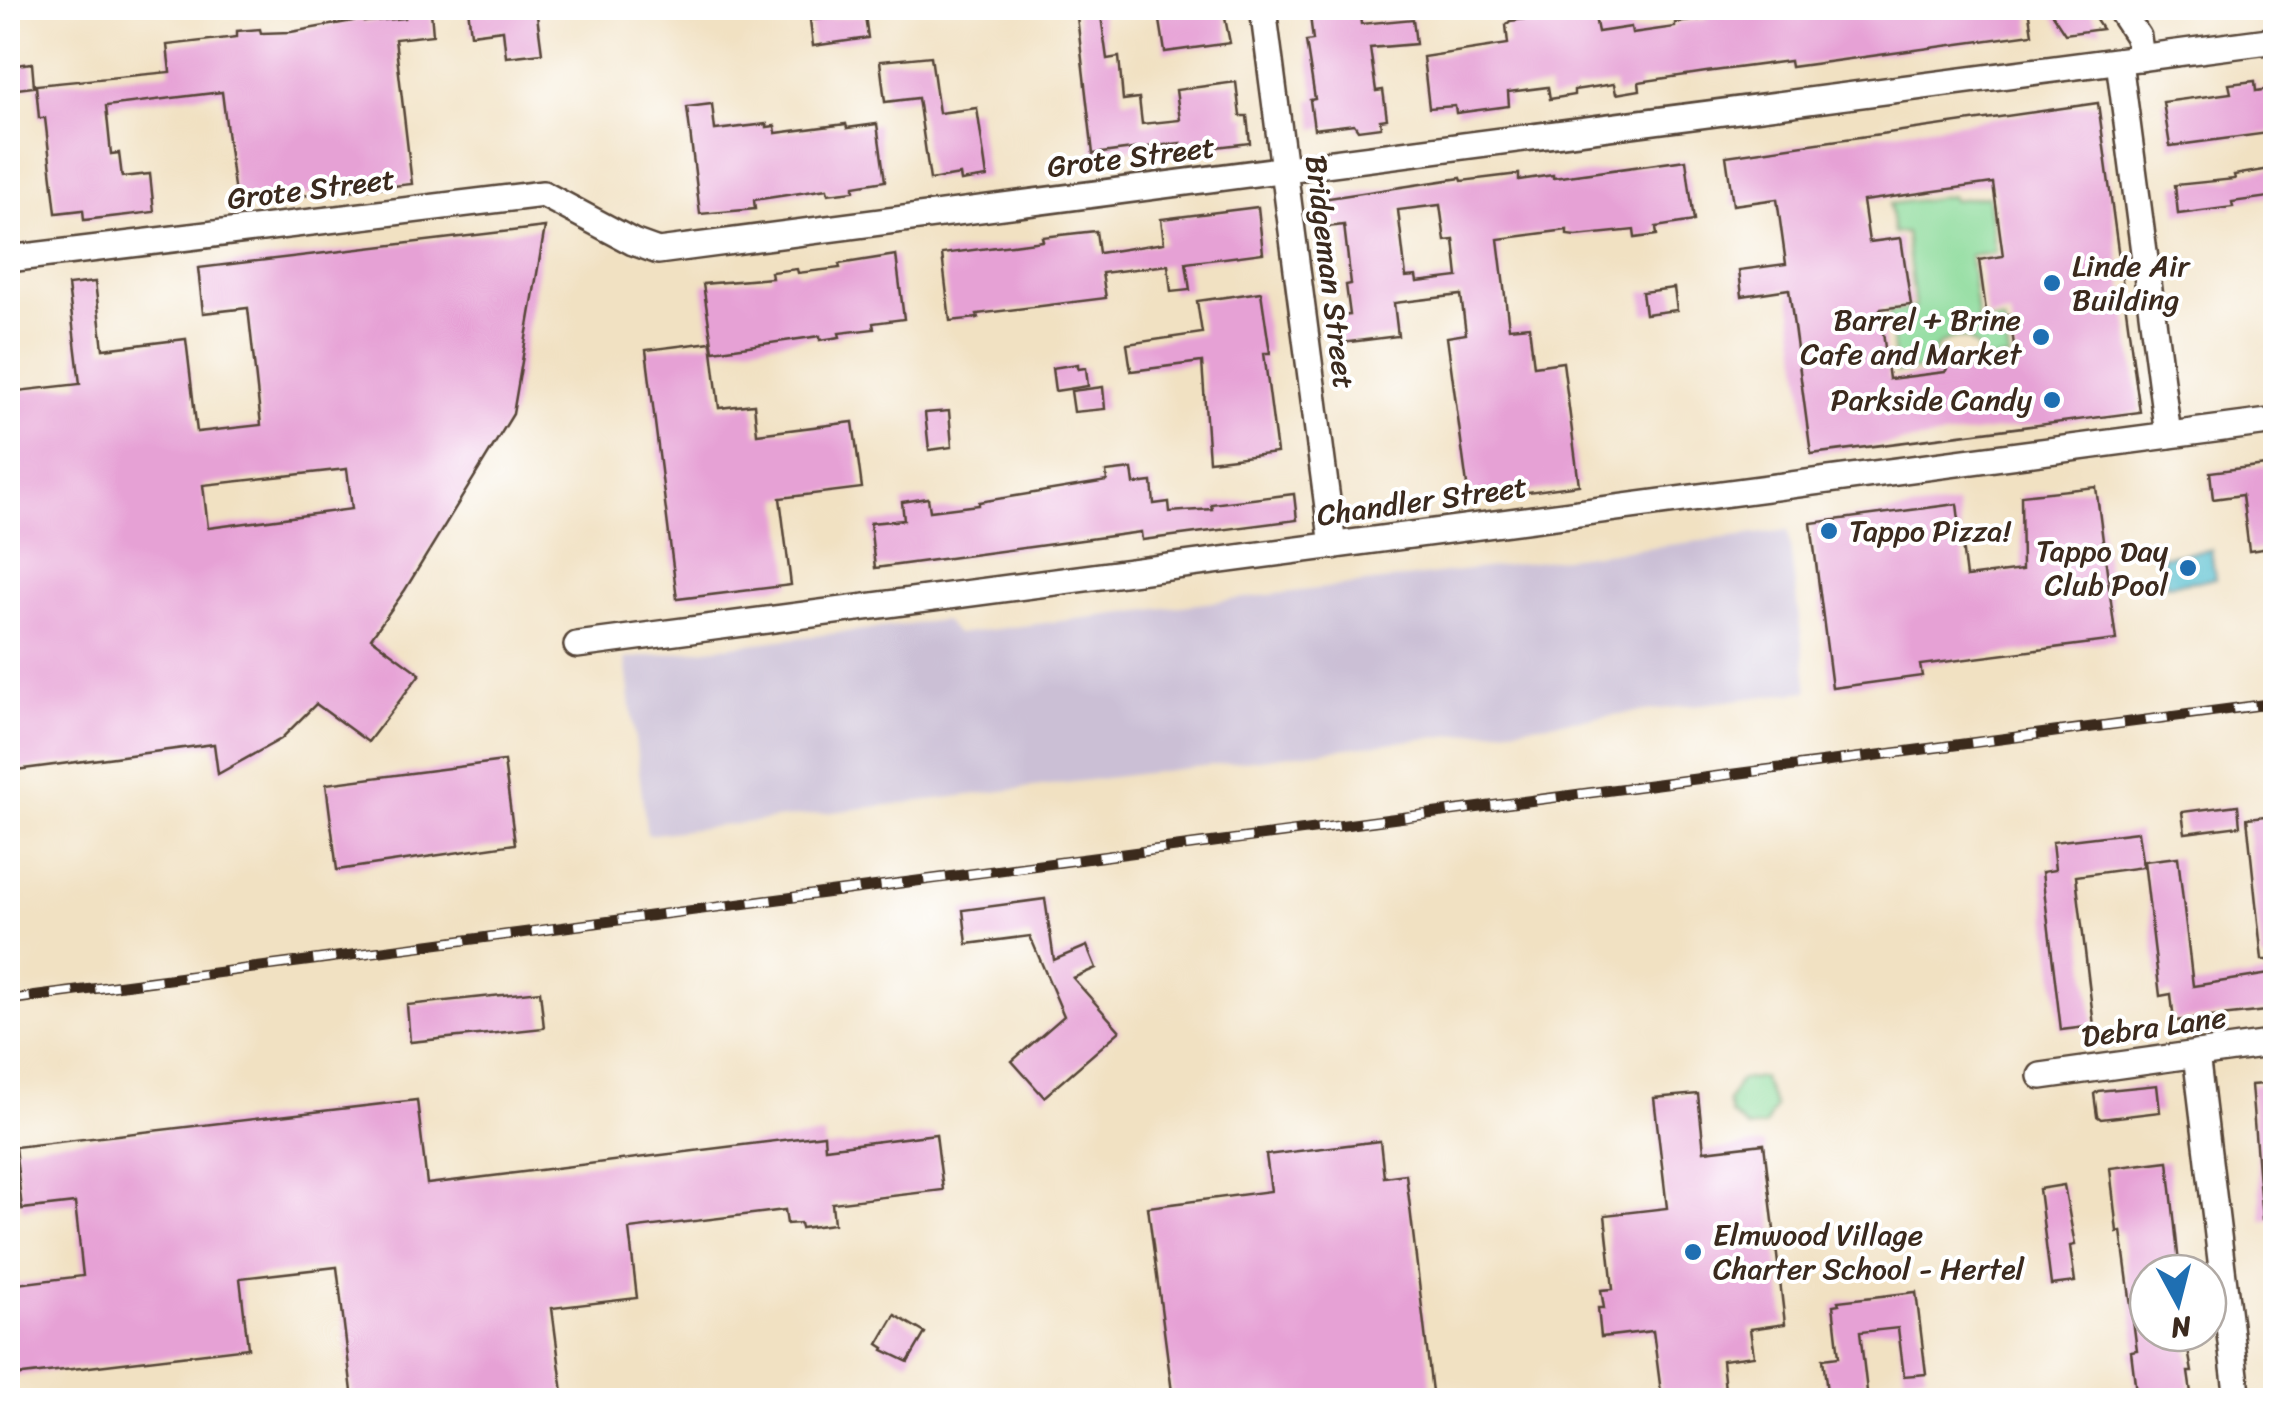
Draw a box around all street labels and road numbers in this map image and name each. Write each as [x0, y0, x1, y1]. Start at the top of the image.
street label: Grote Street [1044, 120, 1218, 194]
street label: Grote Street [224, 152, 398, 226]
street label: Bridgeman Street [1289, 152, 1371, 392]
street label: Chandler Street [1313, 460, 1531, 542]
street label: Debra Lane [2078, 990, 2230, 1064]

